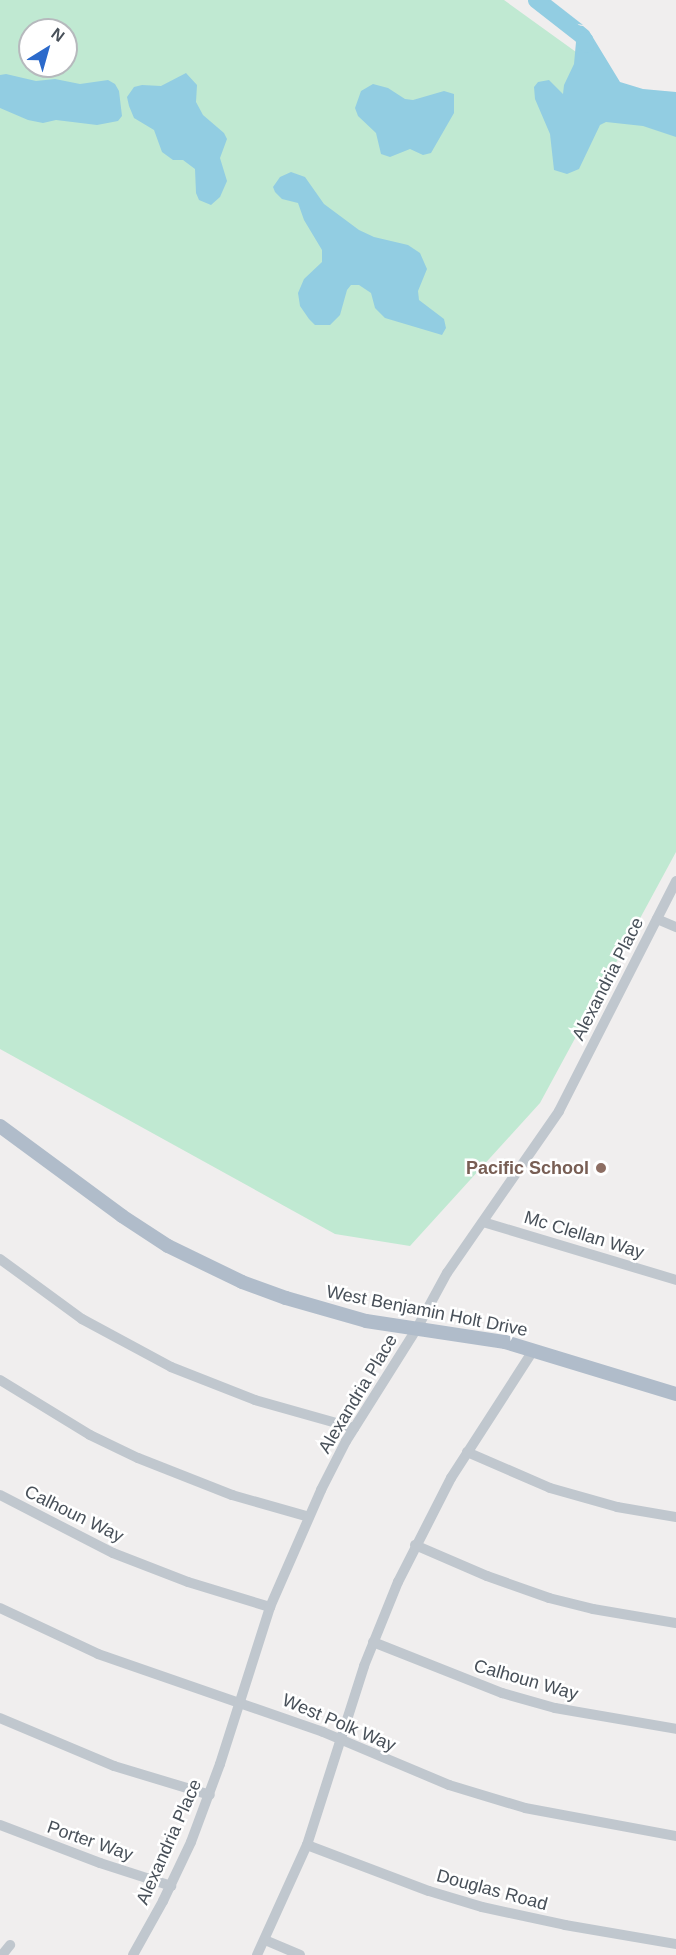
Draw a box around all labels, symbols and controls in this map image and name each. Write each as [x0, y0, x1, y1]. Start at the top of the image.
north arrow [18, 18, 78, 78]
text: N [48, 25, 68, 45]
street label: Alexandria Place [568, 914, 648, 1044]
place label: Pacific School [466, 1157, 589, 1179]
marker: Pacific School [594, 1161, 608, 1175]
street label: Mc Clellan Way [521, 1206, 647, 1264]
street label: West Benjamin Holt Drive [324, 1281, 530, 1341]
street label: Alexandria Place [314, 1331, 402, 1457]
street label: Calhoun Way [21, 1481, 127, 1547]
street label: Calhoun Way [471, 1655, 581, 1705]
street label: West Polk Way [279, 1689, 399, 1757]
street label: Alexandria Place [132, 1776, 206, 1908]
street label: Porter Way [44, 1816, 136, 1866]
street label: Douglas Road [434, 1865, 550, 1915]

